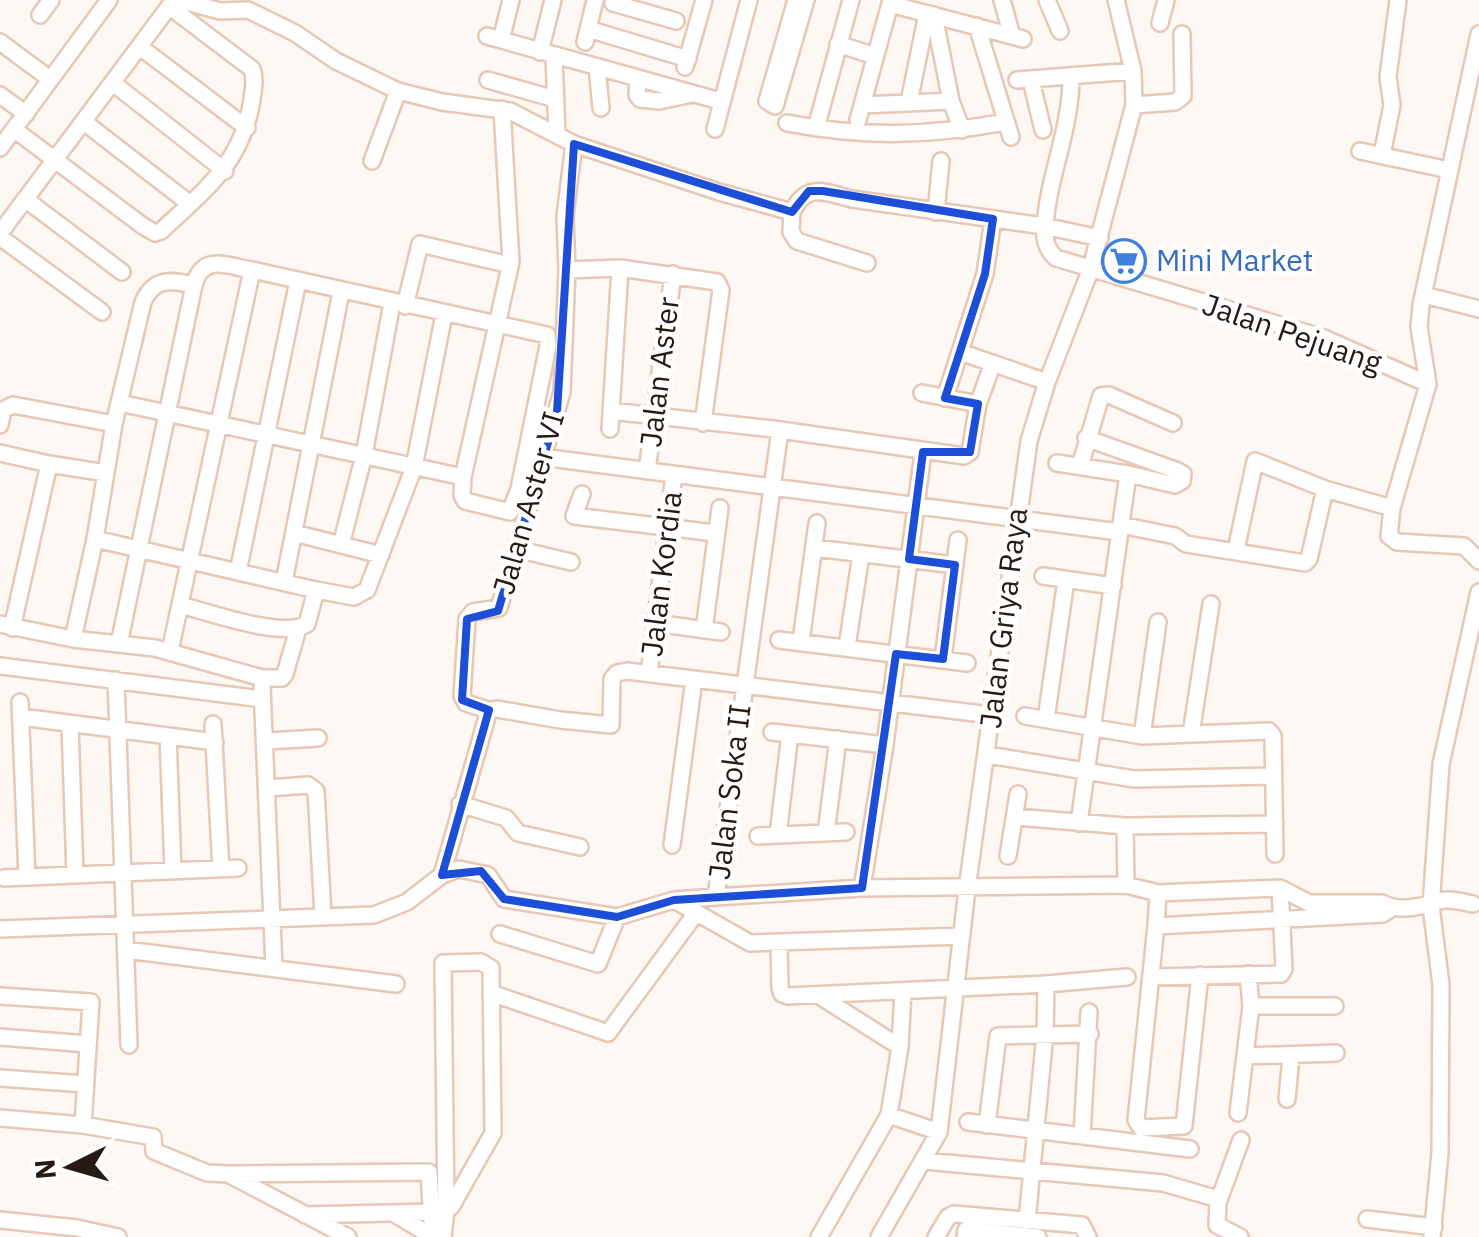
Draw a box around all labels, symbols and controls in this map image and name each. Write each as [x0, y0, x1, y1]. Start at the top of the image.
supermarket icon: Mini Market [1101, 238, 1147, 284]
place label: Mini Market [1156, 240, 1313, 279]
street label: Jalan Pejuang [1198, 284, 1387, 382]
street label: Jalan Aster [630, 294, 687, 449]
street label: Jalan Aster VI [483, 407, 572, 599]
street label: Jalan Kordia [631, 489, 690, 659]
street label: Jalan Griya Raya [970, 505, 1035, 730]
street label: Jalan Soka II [698, 702, 759, 882]
north arrow [20, 1117, 120, 1217]
text: N [25, 1158, 64, 1181]

